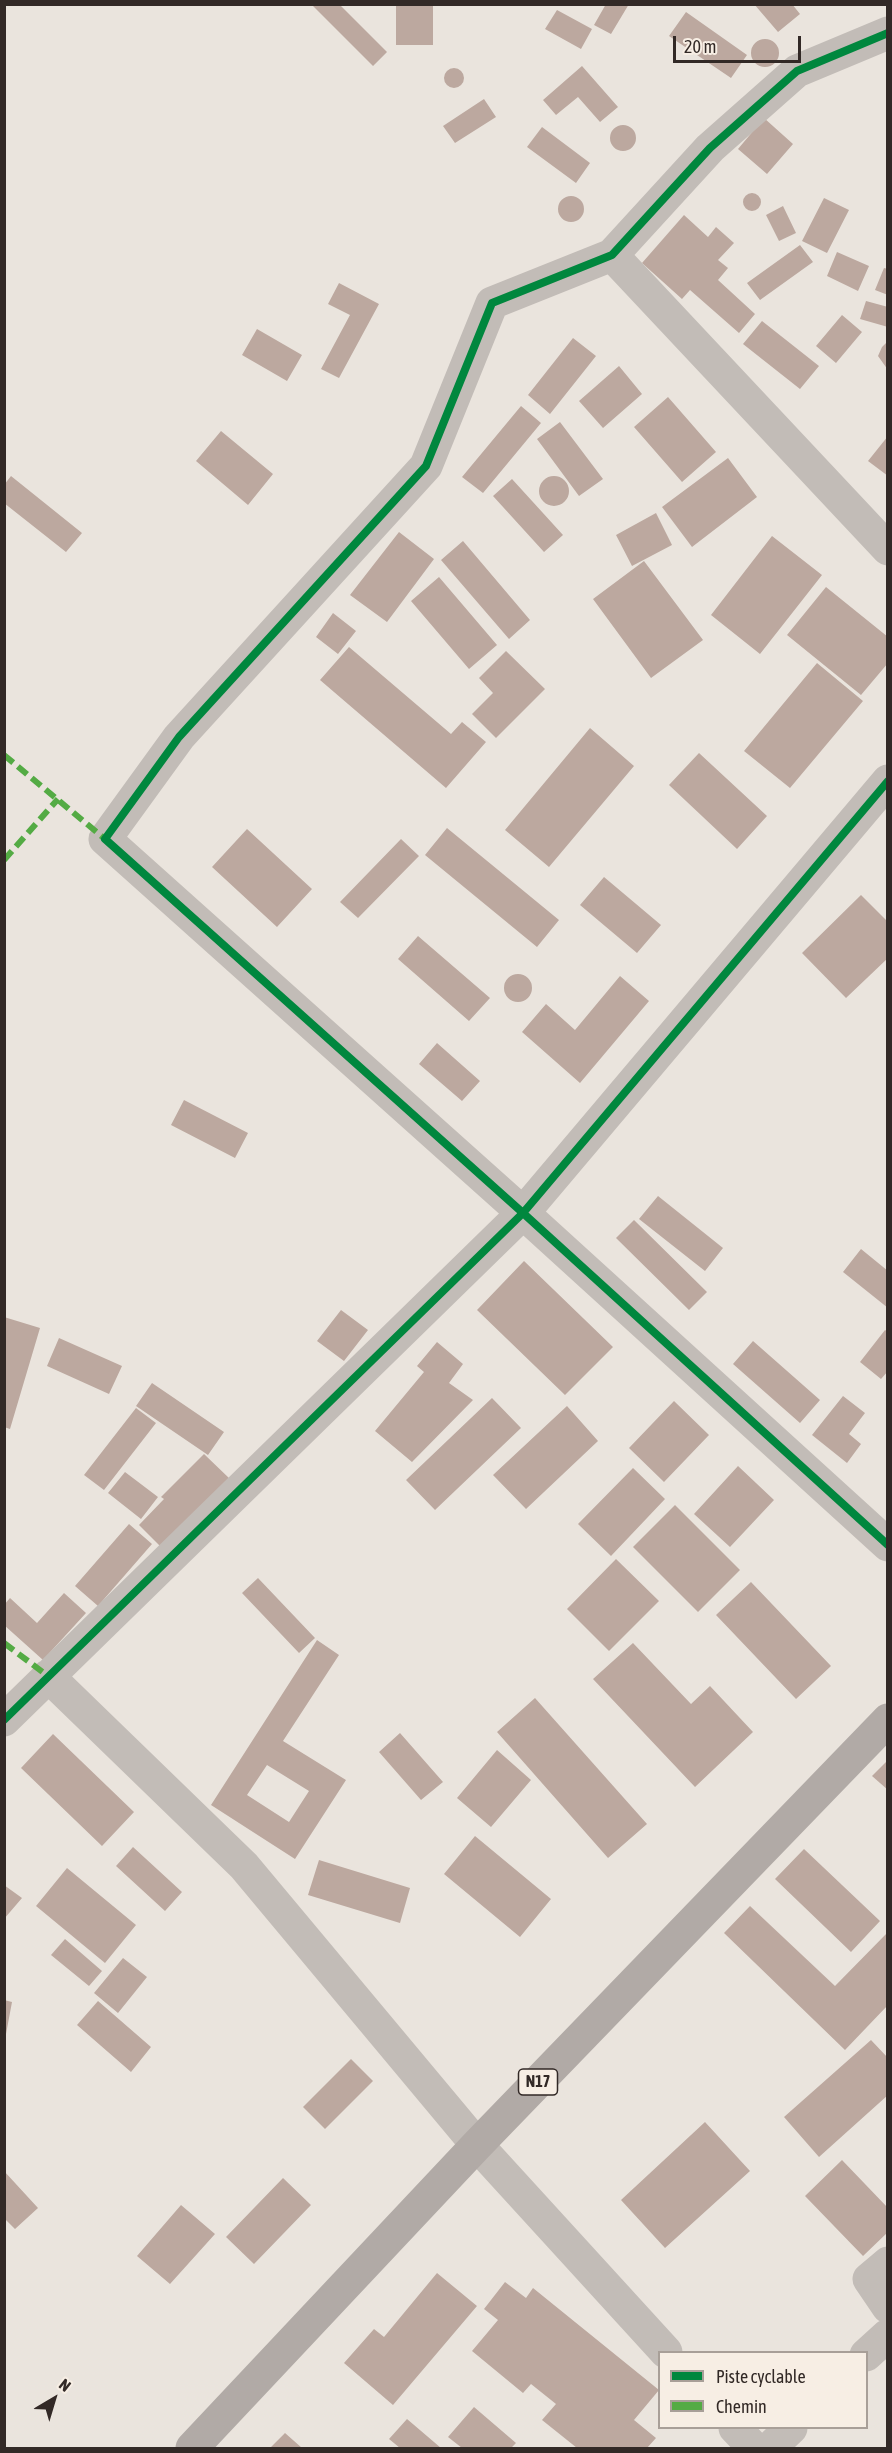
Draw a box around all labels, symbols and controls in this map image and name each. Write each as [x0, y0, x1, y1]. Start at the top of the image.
scale bar [676, 24, 804, 62]
text: 20 m [684, 36, 716, 57]
road number: N17 [518, 2069, 558, 2095]
legend [658, 2351, 868, 2429]
text: Piste cyclable [716, 2366, 806, 2387]
north arrow [24, 2369, 84, 2429]
text: N [56, 2375, 74, 2395]
text: Chemin [716, 2396, 767, 2417]

